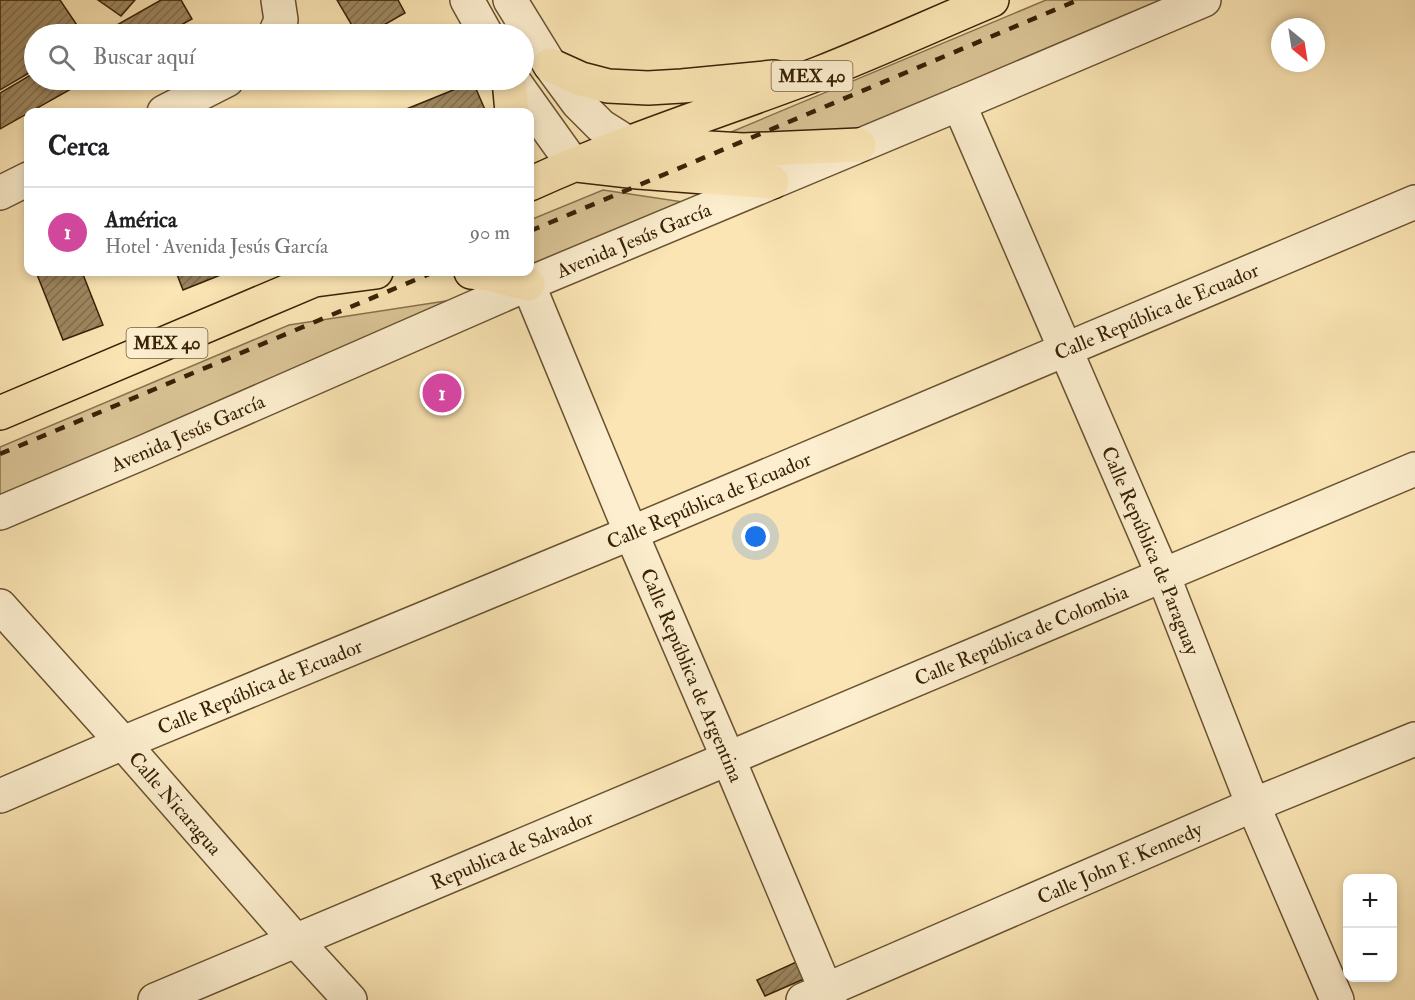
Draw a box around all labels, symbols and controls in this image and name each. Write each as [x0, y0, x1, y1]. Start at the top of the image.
north arrow [1271, 18, 1325, 72]
search box [24, 24, 534, 90]
icon: search [45, 41, 78, 74]
text: Buscar aquí [93, 43, 195, 71]
road number: MEX 40 [772, 61, 852, 91]
text: Cerca [48, 131, 109, 163]
street label: Avenida Jesús García [552, 197, 716, 284]
text: América [105, 206, 177, 234]
text: 1 [64, 220, 71, 245]
text: 90 m [470, 220, 510, 245]
text: Hotel · Avenida Jesús García [105, 234, 328, 259]
street label: Calle República de Ecuador [1051, 257, 1263, 366]
road number: MEX 40 [126, 328, 207, 358]
pin: 1 [422, 370, 462, 416]
street label: Avenida Jesús García [106, 388, 269, 478]
street label: Calle República de Paraguay [1096, 442, 1205, 660]
street label: Calle República de Ecuador [603, 446, 815, 555]
your location [741, 522, 770, 551]
street label: Calle República de Argentina [635, 564, 749, 787]
street label: Calle República de Colombia [911, 579, 1133, 691]
street label: Calle República de Ecuador [154, 633, 367, 740]
street label: Calle Nicaragua [123, 747, 228, 861]
street label: Republica de Salvador [427, 805, 597, 895]
street label: Calle John F. Kennedy [1034, 816, 1207, 910]
map controls [1343, 874, 1397, 982]
button: + [1343, 874, 1397, 928]
button: − [1343, 928, 1397, 982]

